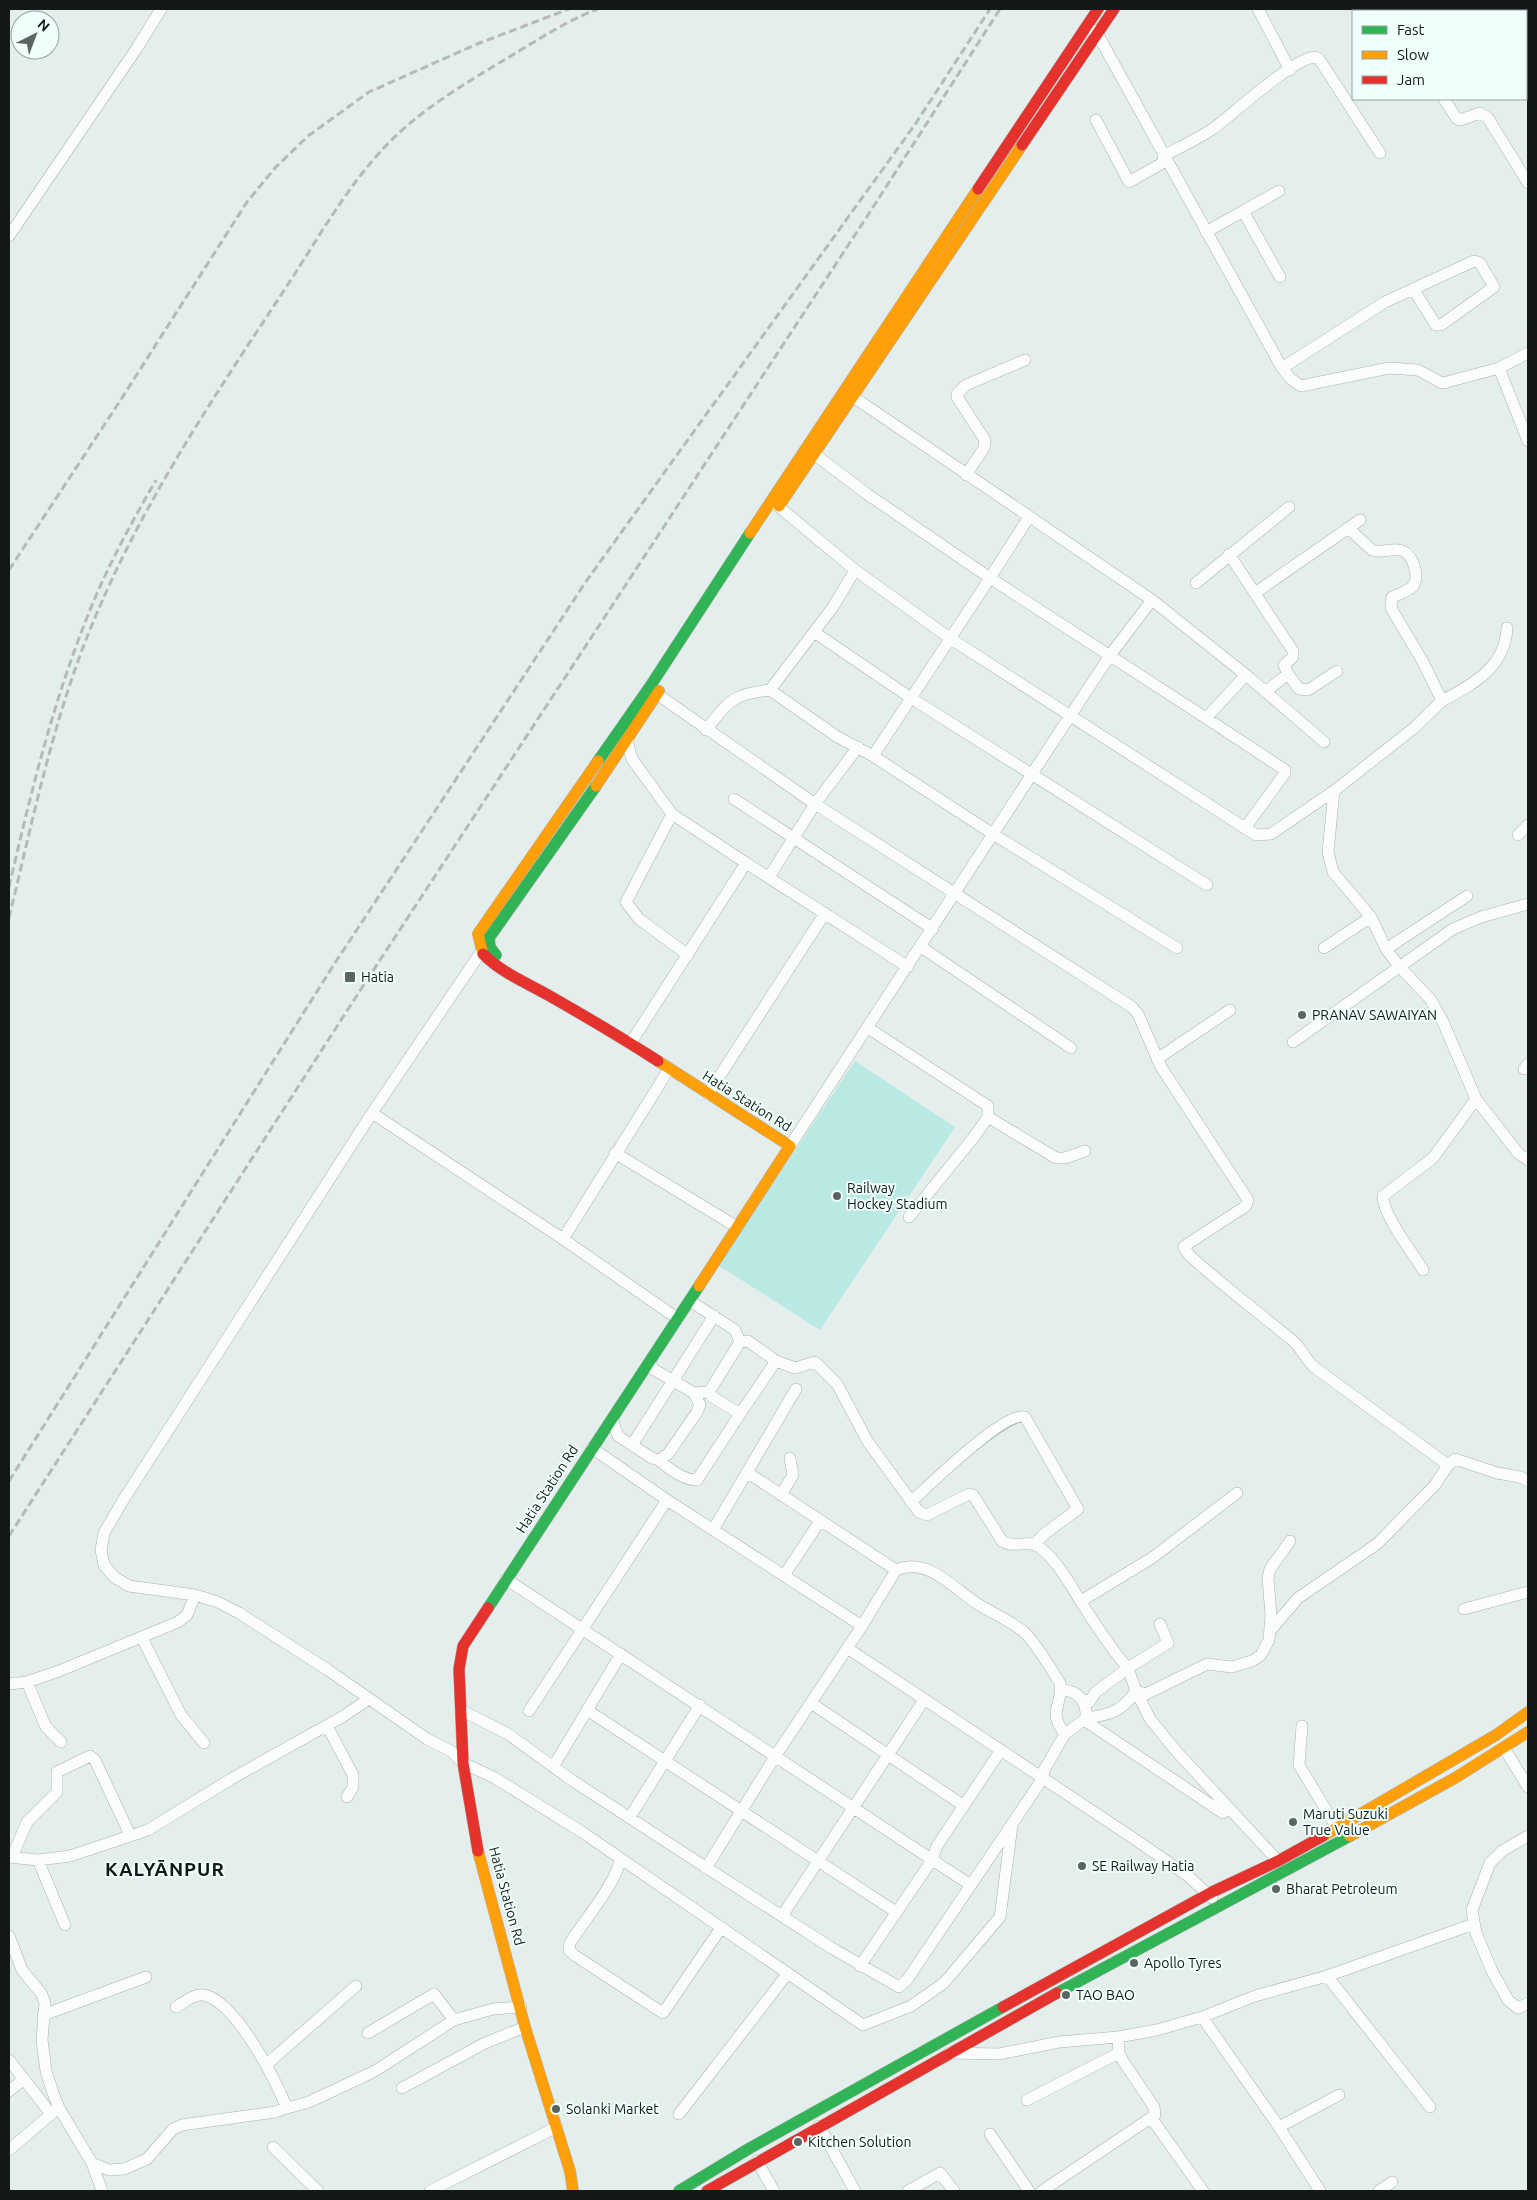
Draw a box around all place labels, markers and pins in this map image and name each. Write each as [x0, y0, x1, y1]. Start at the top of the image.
place label: Hatia [361, 969, 394, 985]
marker: Hatia [343, 970, 357, 984]
place label: PRANAV SAWAIYAN [1312, 1007, 1437, 1023]
marker: PRANAV SAWAIYAN [1296, 1009, 1308, 1021]
place label: Railway Hockey Stadium [847, 1180, 948, 1212]
marker: Railway Hockey Stadium [831, 1190, 843, 1202]
place label: Maruti Suzuki True Value [1303, 1806, 1388, 1838]
marker: Maruti Suzuki True Value [1287, 1816, 1299, 1828]
place label: SE Railway Hatia [1092, 1858, 1194, 1874]
marker: SE Railway Hatia [1076, 1860, 1088, 1872]
place label: Bharat Petroleum [1286, 1881, 1398, 1897]
marker: Bharat Petroleum [1270, 1883, 1282, 1895]
place label: Apollo Tyres [1144, 1955, 1222, 1971]
marker: Apollo Tyres [1128, 1957, 1140, 1969]
place label: TAO BAO [1076, 1987, 1135, 2003]
marker: TAO BAO [1060, 1989, 1072, 2001]
place label: Solanki Market [566, 2101, 659, 2117]
marker: Solanki Market [550, 2103, 562, 2115]
place label: Kitchen Solution [808, 2134, 911, 2150]
marker: Kitchen Solution [792, 2136, 804, 2148]

